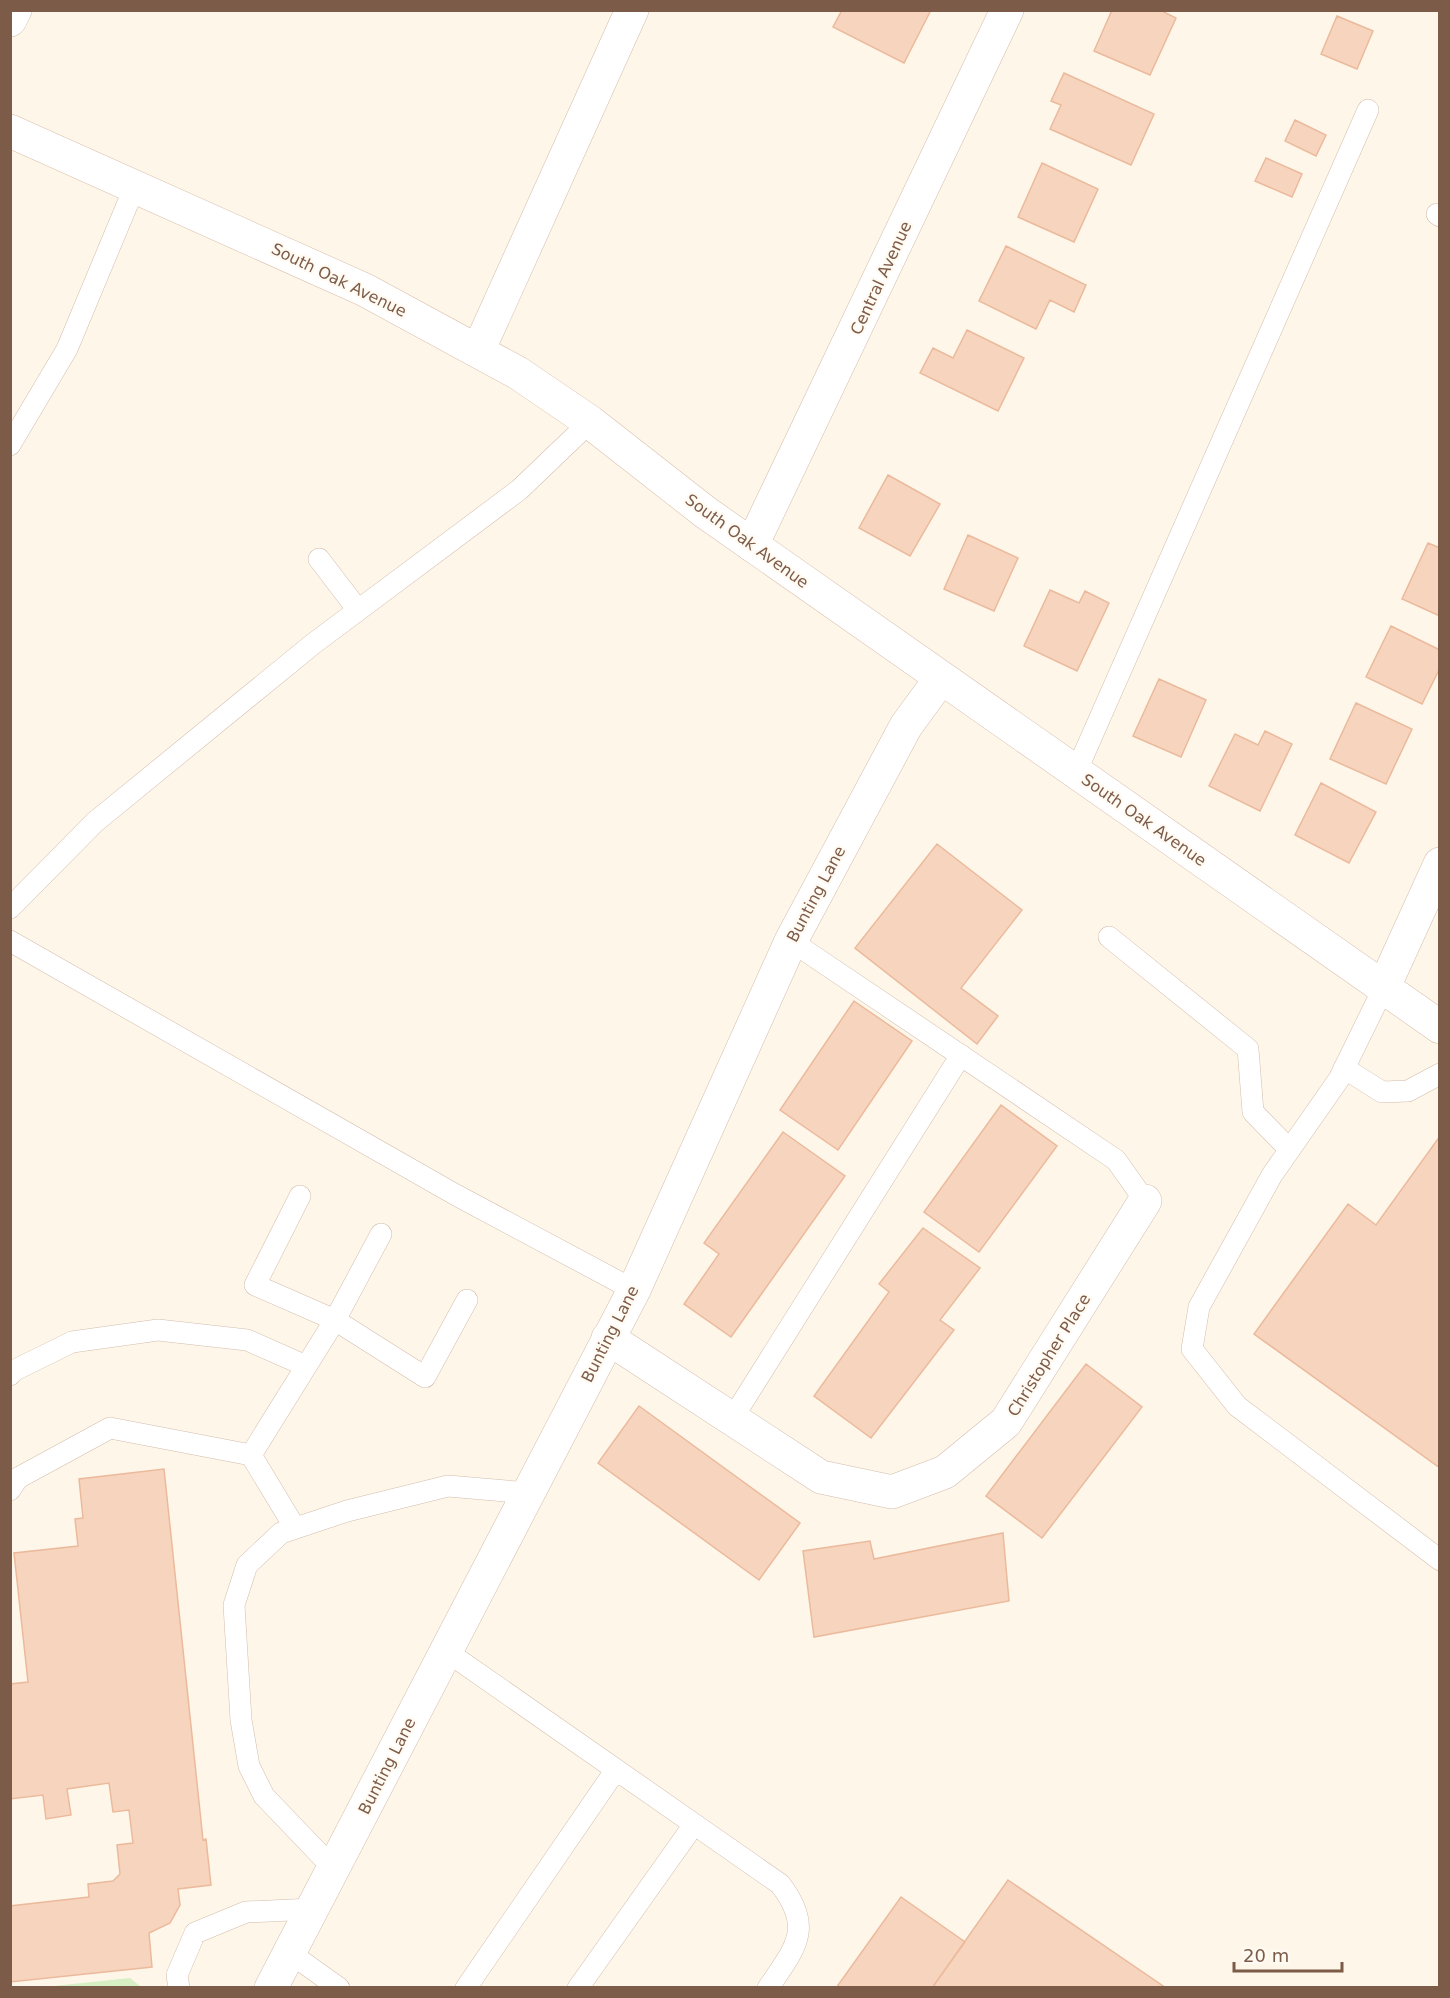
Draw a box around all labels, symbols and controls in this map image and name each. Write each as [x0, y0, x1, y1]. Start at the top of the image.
street label: Central Avenue [846, 218, 916, 338]
street label: South Oak Avenue [268, 239, 410, 321]
street label: South Oak Avenue [682, 490, 812, 592]
street label: South Oak Avenue [1078, 770, 1210, 870]
street label: Bunting Lane [783, 843, 849, 945]
street label: Bunting Lane [577, 1282, 643, 1386]
street label: Christopher Place [1004, 1290, 1094, 1420]
street label: Bunting Lane [354, 1714, 420, 1818]
scale bar [1234, 1935, 1342, 1973]
text: 20 m [1243, 1945, 1289, 1966]

